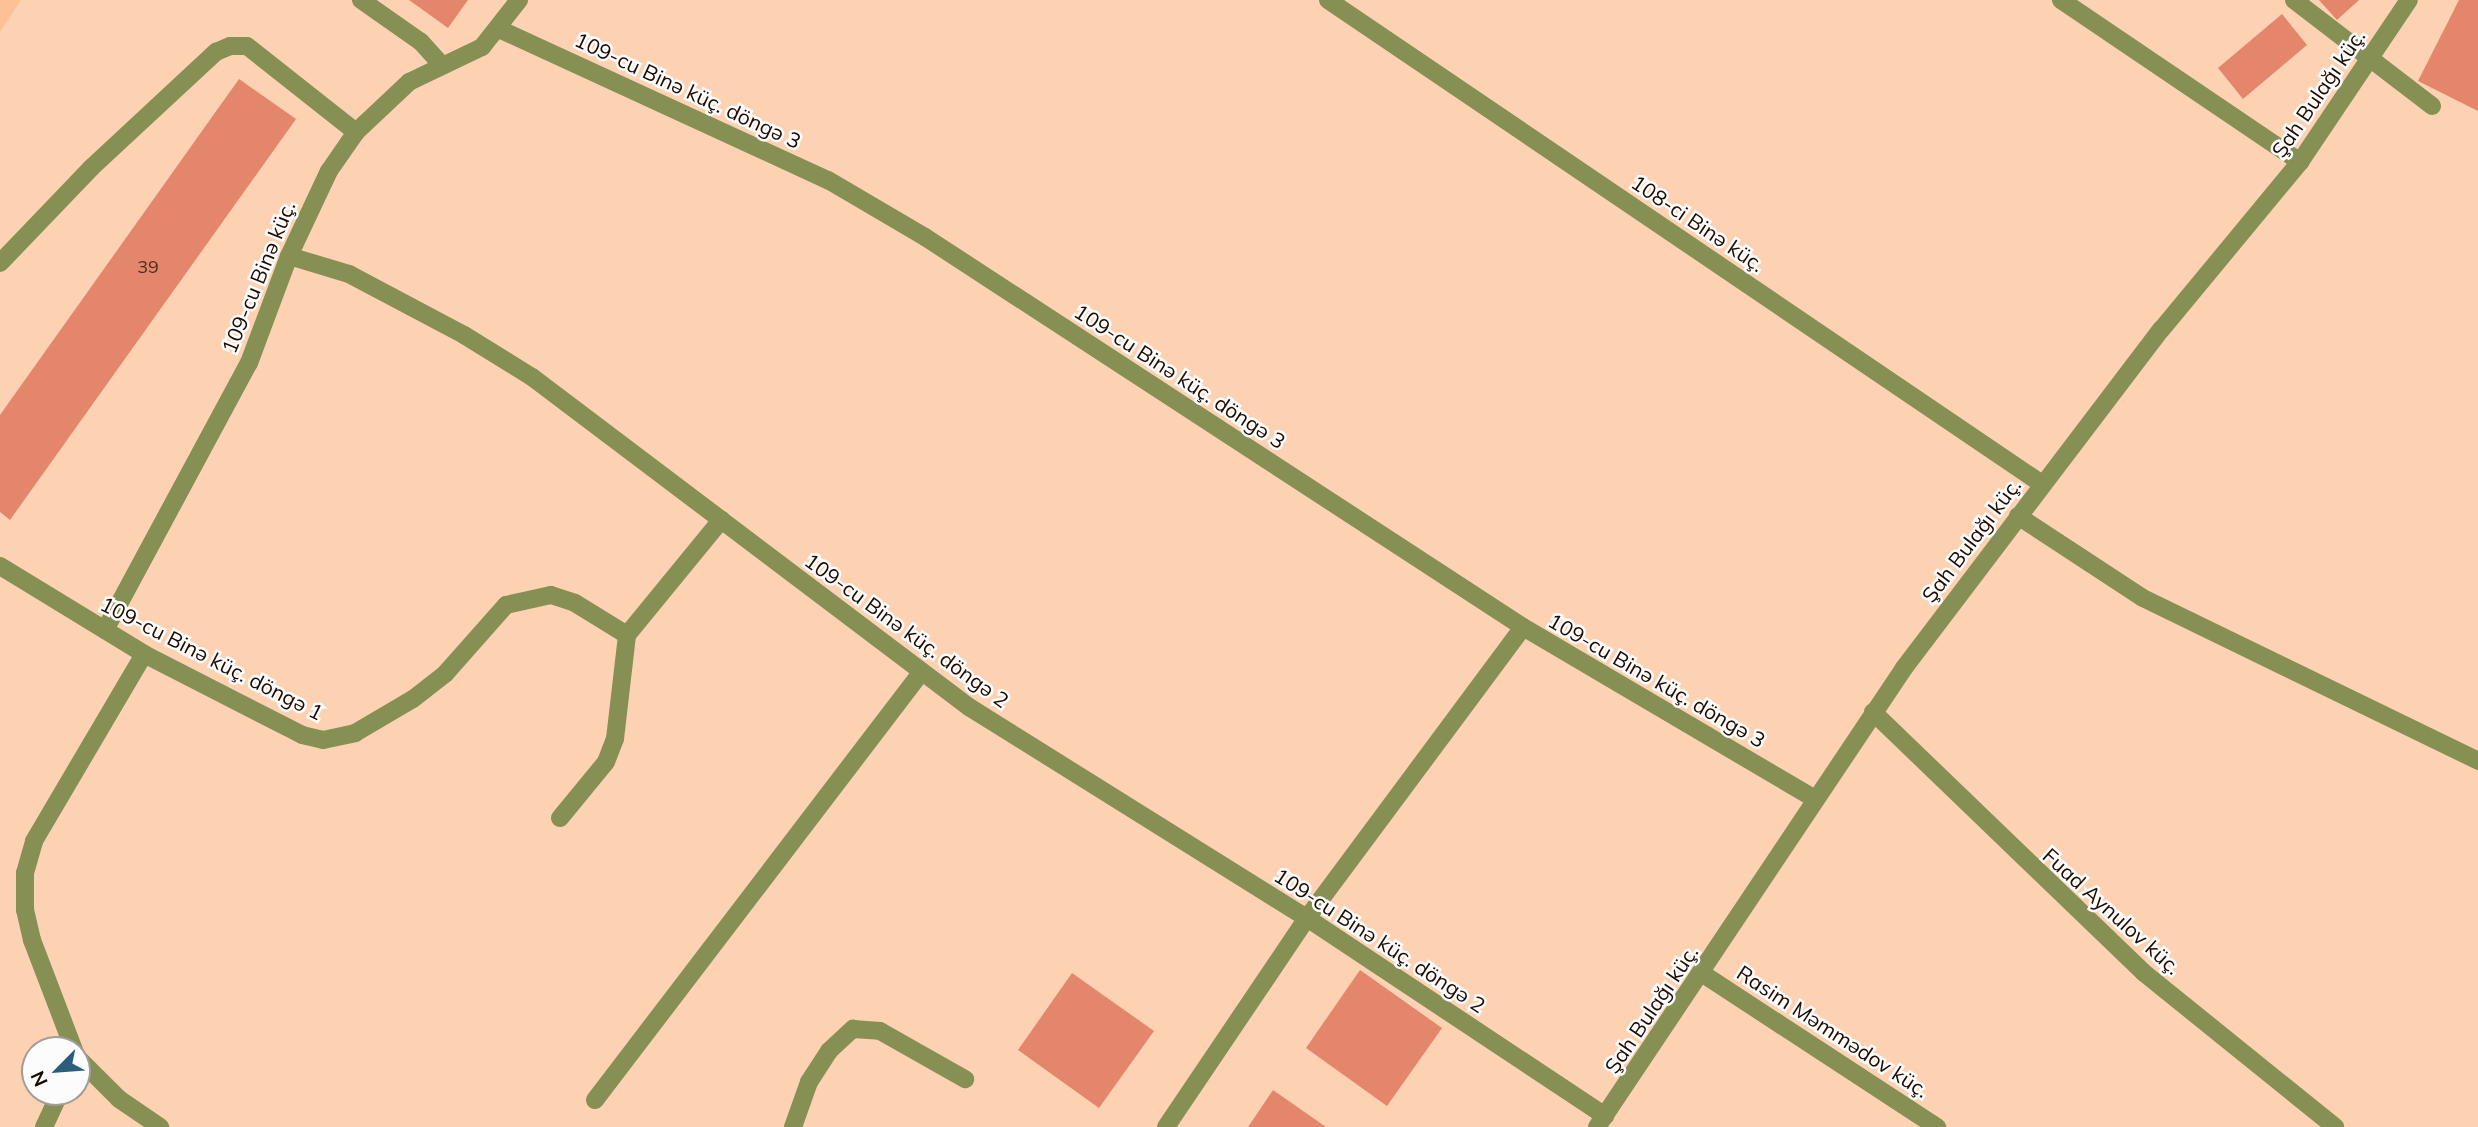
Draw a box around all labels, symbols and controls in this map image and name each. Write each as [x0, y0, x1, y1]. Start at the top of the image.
street label: Şah Bulağı küç. [2266, 24, 2370, 162]
street label: 109-cu Binə küç. döngə 3 [571, 27, 805, 153]
street label: 108-ci Binə küç. [1627, 169, 1769, 277]
street label: 109-cu Binə küç. [216, 197, 300, 357]
house number: 39 [137, 256, 159, 278]
street label: 109-cu Binə küç. döngə 3 [1070, 298, 1290, 454]
street label: Şah Bulağı küç. [1916, 473, 2026, 607]
street label: 109-cu Binə küç. döngə 2 [800, 547, 1014, 713]
street label: 109-cu Binə küç. döngə 1 [96, 591, 328, 725]
street label: 109-cu Binə küç. döngə 3 [1544, 607, 1770, 753]
street label: Fuad Aynulov küç. [2038, 843, 2186, 979]
street label: 109-cu Binə küç. döngə 2 [1270, 862, 1490, 1018]
street label: Şah Bulağı küç. [1599, 940, 1703, 1078]
street label: Rasim Məmmədov küç. [1732, 960, 1934, 1102]
north arrow [21, 1036, 91, 1106]
text: N [25, 1067, 53, 1091]

